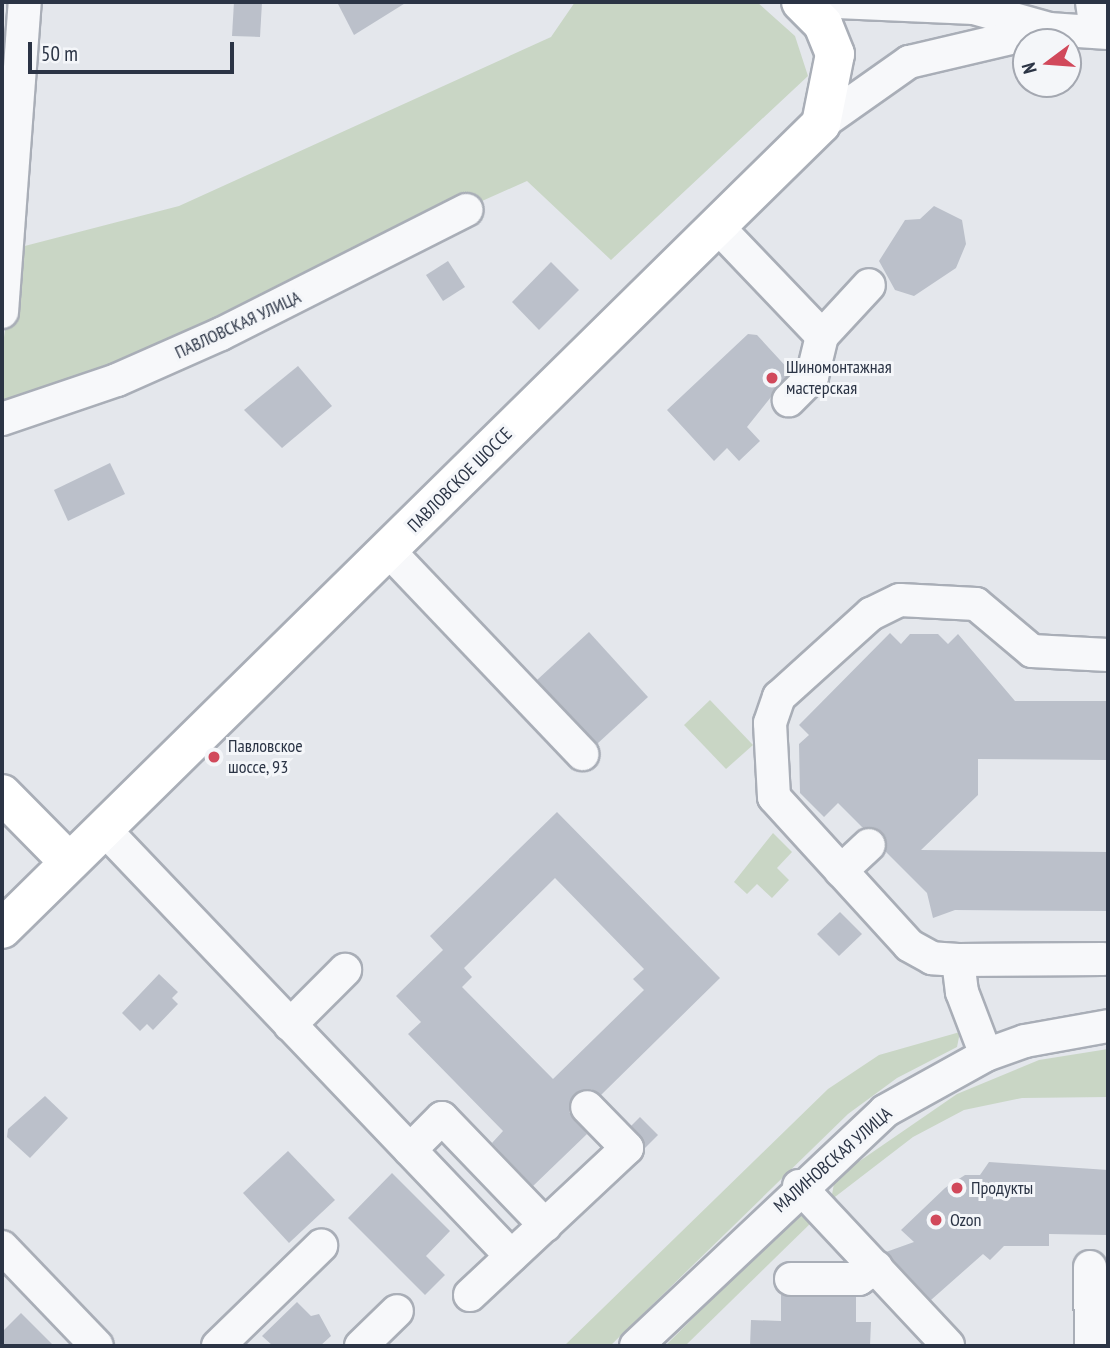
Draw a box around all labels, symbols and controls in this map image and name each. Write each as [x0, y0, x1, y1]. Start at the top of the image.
scale bar [32, 28, 238, 72]
north arrow [1012, 28, 1082, 98]
text: 50 m [41, 40, 78, 67]
text: N [1016, 60, 1042, 76]
street label: ПАВЛОВСКАЯ УЛИЦА [171, 286, 305, 364]
place label: Шиномонтажная мастерская [786, 357, 892, 400]
marker: Шиномонтажная мастерская [764, 370, 780, 386]
street label: ПАВЛОВСКОЕ ШОССЕ [403, 423, 517, 537]
place label: Павловское шоссе, 93 [228, 736, 303, 778]
marker: Павловское шоссе, 93 [206, 749, 222, 765]
street label: МАЛИНОВСКАЯ УЛИЦА [769, 1103, 897, 1217]
place label: Продукты [971, 1177, 1033, 1199]
marker: Продукты [949, 1180, 965, 1196]
place label: Ozon [950, 1209, 982, 1231]
marker: Ozon [928, 1212, 944, 1228]

